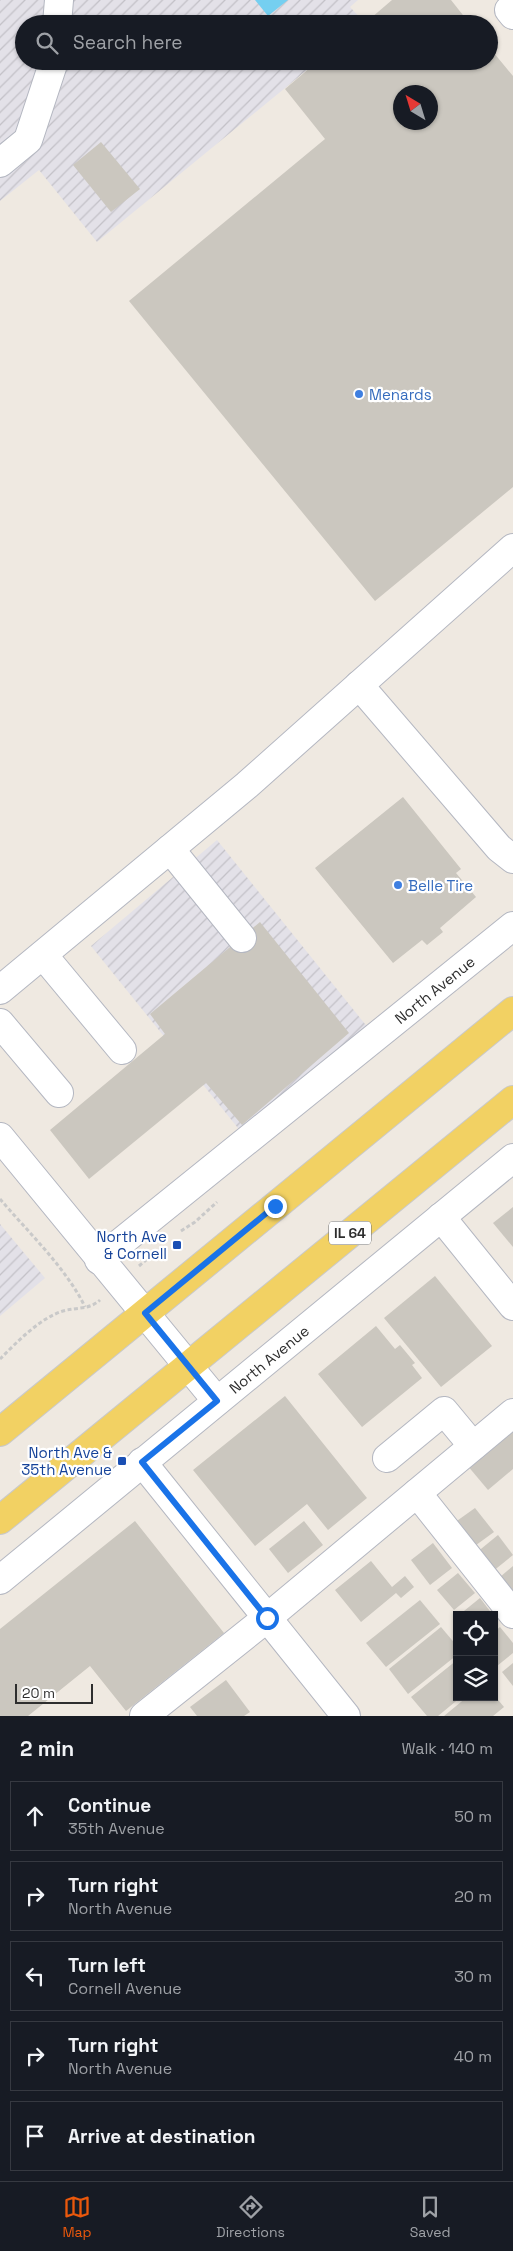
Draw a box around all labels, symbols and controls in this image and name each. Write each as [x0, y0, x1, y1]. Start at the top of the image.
search box [15, 15, 498, 70]
icon: search [33, 29, 61, 57]
text: Search here [73, 30, 183, 55]
north arrow [393, 85, 438, 130]
place label: Menards [369, 385, 432, 404]
marker: Menards [353, 388, 365, 400]
place label: Belle Tire [408, 876, 473, 895]
marker: Belle Tire [392, 879, 404, 891]
street label: North Avenue [390, 951, 479, 1027]
route end [264, 1195, 287, 1218]
road number: IL 64 [329, 1222, 371, 1244]
place label: North Ave & Cornell [97, 1227, 167, 1263]
marker: North Ave & Cornell [171, 1239, 183, 1251]
street label: North Avenue [225, 1320, 313, 1397]
place label: North Ave & 35th Avenue [21, 1443, 112, 1479]
marker: North Ave & 35th Avenue [116, 1455, 128, 1467]
route start [256, 1607, 279, 1630]
map controls [453, 1611, 498, 1701]
button: locate [453, 1611, 498, 1656]
button: layers [453, 1656, 498, 1701]
scale bar [15, 1681, 92, 1704]
text: 20 m [22, 1684, 55, 1702]
text: 2 min [20, 1735, 74, 1762]
text: Walk · 140 m [401, 1738, 493, 1759]
text: Continue [68, 1793, 151, 1818]
icon: ahead [21, 1802, 49, 1830]
text: 50 m [454, 1806, 492, 1827]
text: 35th Avenue [68, 1818, 165, 1839]
text: Turn right [68, 1873, 158, 1898]
icon: right [21, 1882, 49, 1910]
text: 20 m [454, 1886, 492, 1907]
text: North Avenue [68, 1898, 172, 1919]
text: Turn left [68, 1953, 146, 1978]
icon: left [21, 1962, 49, 1990]
text: 30 m [454, 1966, 492, 1987]
text: Cornell Avenue [68, 1978, 182, 1999]
text: Turn right [68, 2033, 158, 2058]
icon: right [21, 2042, 49, 2070]
text: 40 m [454, 2046, 492, 2067]
text: North Avenue [68, 2058, 172, 2079]
icon: arrive [21, 2122, 49, 2150]
text: Arrive at destination [68, 2124, 256, 2149]
tab: Map [62, 2193, 92, 2241]
tab: Directions [216, 2193, 285, 2241]
tab: Saved [410, 2193, 451, 2241]

